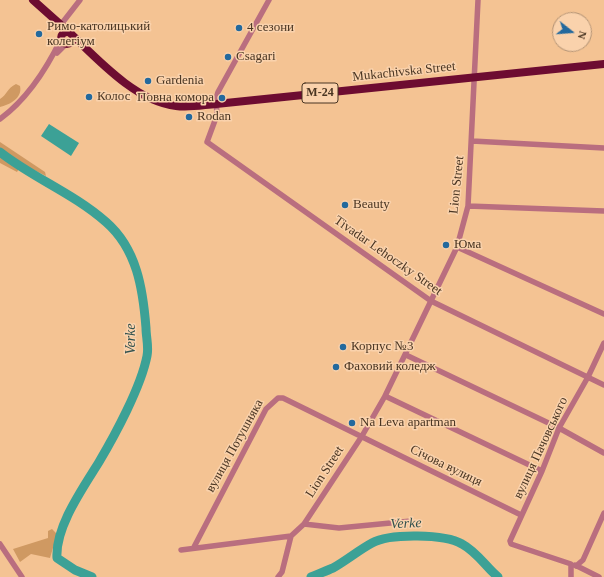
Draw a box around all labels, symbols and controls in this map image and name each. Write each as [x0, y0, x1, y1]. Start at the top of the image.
north arrow [552, 12, 592, 52]
place label: Римо-католицький колегіум [47, 19, 150, 50]
place label: 4 сезони [247, 20, 294, 36]
marker: 4 сезони [234, 23, 244, 33]
marker: Римо-католицький колегіум [34, 29, 44, 39]
text: N [576, 30, 589, 41]
place label: Csagari [236, 49, 276, 65]
marker: Csagari [223, 52, 233, 62]
street label: Mukachivska Street [352, 59, 456, 85]
place label: Gardenia [156, 73, 204, 89]
marker: Gardenia [143, 76, 153, 86]
road number: М-24 [302, 83, 338, 103]
place label: Колос [97, 89, 130, 105]
place label: Повна комора [137, 90, 214, 106]
marker: Колос [84, 92, 94, 102]
marker: Повна комора [217, 93, 227, 103]
place label: Rodan [197, 109, 231, 125]
marker: Rodan [184, 112, 194, 122]
street label: Lion Street [446, 155, 468, 215]
place label: Beauty [353, 197, 390, 213]
marker: Beauty [340, 200, 350, 210]
street label: Tivadar Lehoczky Street [331, 213, 445, 299]
place label: Юма [454, 237, 481, 253]
marker: Юма [441, 240, 451, 250]
water label: Verke [123, 323, 139, 355]
place label: Корпус №3 [351, 339, 413, 355]
marker: Корпус №3 [338, 342, 348, 352]
place label: Фаховий коледж [344, 359, 436, 375]
marker: Фаховий коледж [331, 362, 341, 372]
street label: вулиця Пачовського [511, 395, 571, 501]
street label: вулиця Потушняка [203, 397, 267, 495]
place label: Na Leva apartman [360, 415, 456, 431]
marker: Na Leva apartman [347, 418, 357, 428]
street label: Січова вулиця [407, 442, 485, 490]
street label: Lion Street [303, 443, 347, 501]
water label: Verke [390, 515, 422, 533]

